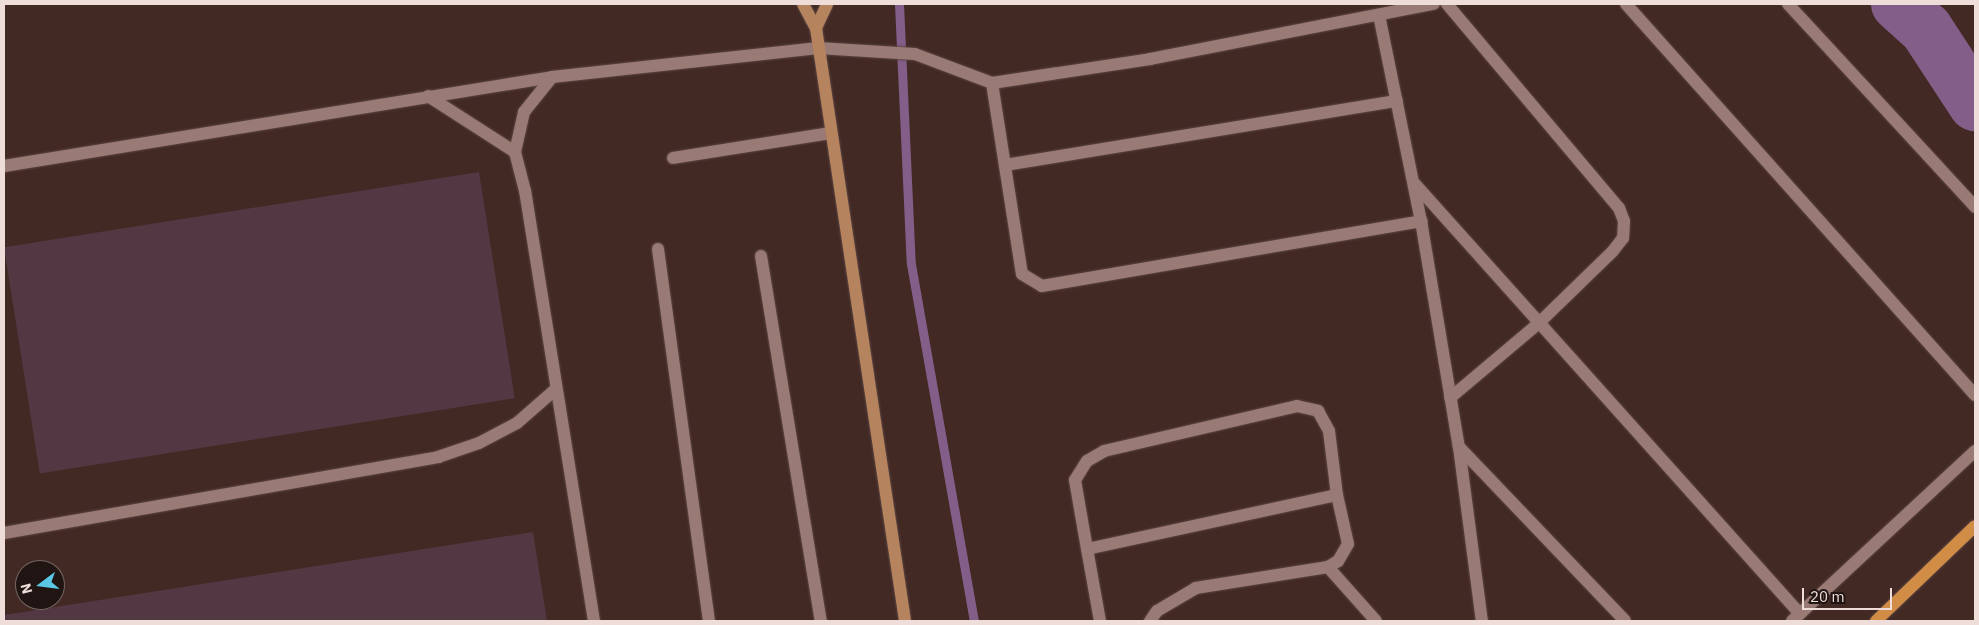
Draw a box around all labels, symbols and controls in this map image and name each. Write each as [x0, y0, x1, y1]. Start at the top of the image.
north arrow [15, 560, 65, 610]
scale bar [1804, 578, 1894, 610]
text: N [16, 581, 36, 596]
text: 20 m [1810, 587, 1845, 606]

